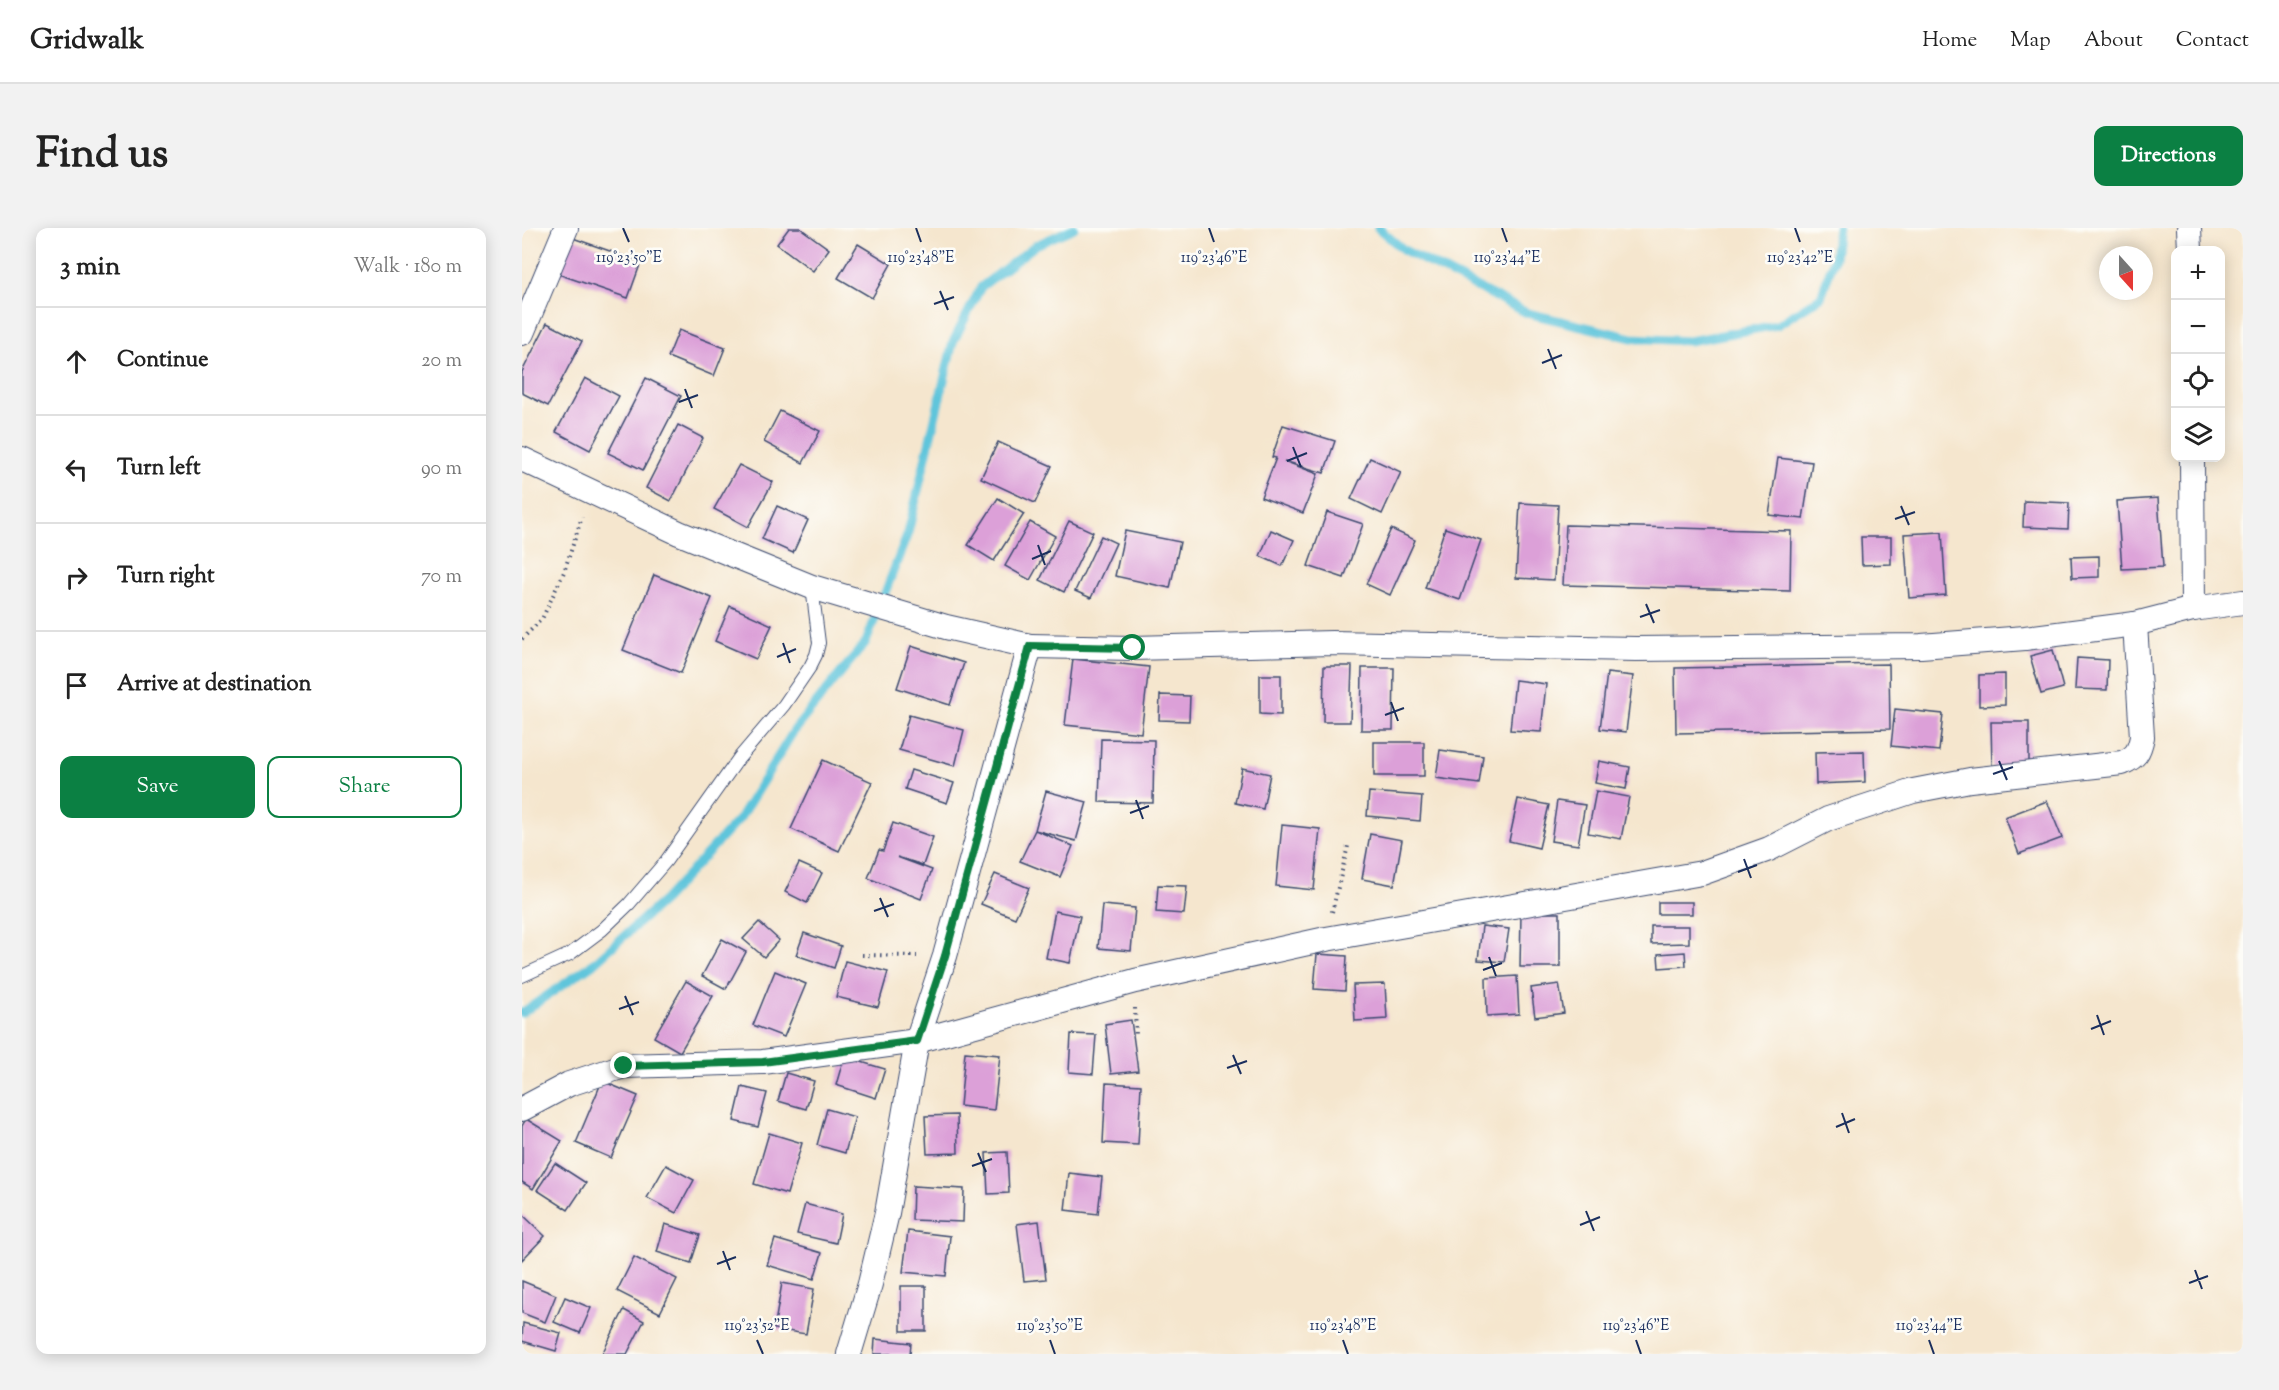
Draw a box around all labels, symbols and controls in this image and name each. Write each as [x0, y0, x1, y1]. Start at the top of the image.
text: Gridwalk [30, 21, 144, 61]
text: Home [1922, 26, 1977, 56]
text: Map [2010, 26, 2051, 56]
text: About [2084, 26, 2143, 56]
text: Contact [2176, 26, 2249, 56]
text: Find us [36, 126, 168, 186]
button: Directions [2094, 126, 2243, 186]
north arrow [2099, 246, 2153, 300]
map controls [2171, 246, 2225, 462]
button: + [2171, 246, 2225, 300]
text: 119°23'50"E [596, 248, 662, 269]
text: 119°23'48"E [888, 248, 954, 269]
text: 119°23'46"E [1181, 248, 1247, 269]
text: 119°23'44"E [1474, 248, 1540, 269]
text: 119°23'42"E [1767, 248, 1833, 269]
text: 3 min [60, 249, 120, 286]
text: Walk · 180 m [353, 253, 462, 282]
button: − [2171, 300, 2225, 354]
icon: ahead [60, 345, 93, 378]
text: Continue [117, 345, 208, 377]
text: 20 m [421, 347, 462, 376]
button: locate [2171, 354, 2225, 408]
button: layers [2171, 408, 2225, 462]
icon: left [60, 453, 93, 486]
text: Turn left [117, 453, 200, 485]
text: 90 m [421, 455, 462, 484]
icon: right [60, 561, 93, 594]
text: Turn right [117, 561, 214, 593]
text: 70 m [421, 563, 462, 592]
route start [1119, 634, 1145, 660]
icon: arrive [60, 669, 93, 702]
text: Arrive at destination [117, 669, 312, 701]
button: Save [60, 756, 255, 818]
button: Share [267, 756, 462, 818]
route end [610, 1052, 636, 1078]
text: 119°23'52"E [724, 1316, 790, 1337]
text: 119°23'50"E [1017, 1316, 1083, 1337]
text: 119°23'48"E [1310, 1316, 1376, 1337]
text: 119°23'46"E [1603, 1316, 1669, 1337]
text: 119°23'44"E [1896, 1316, 1962, 1337]

